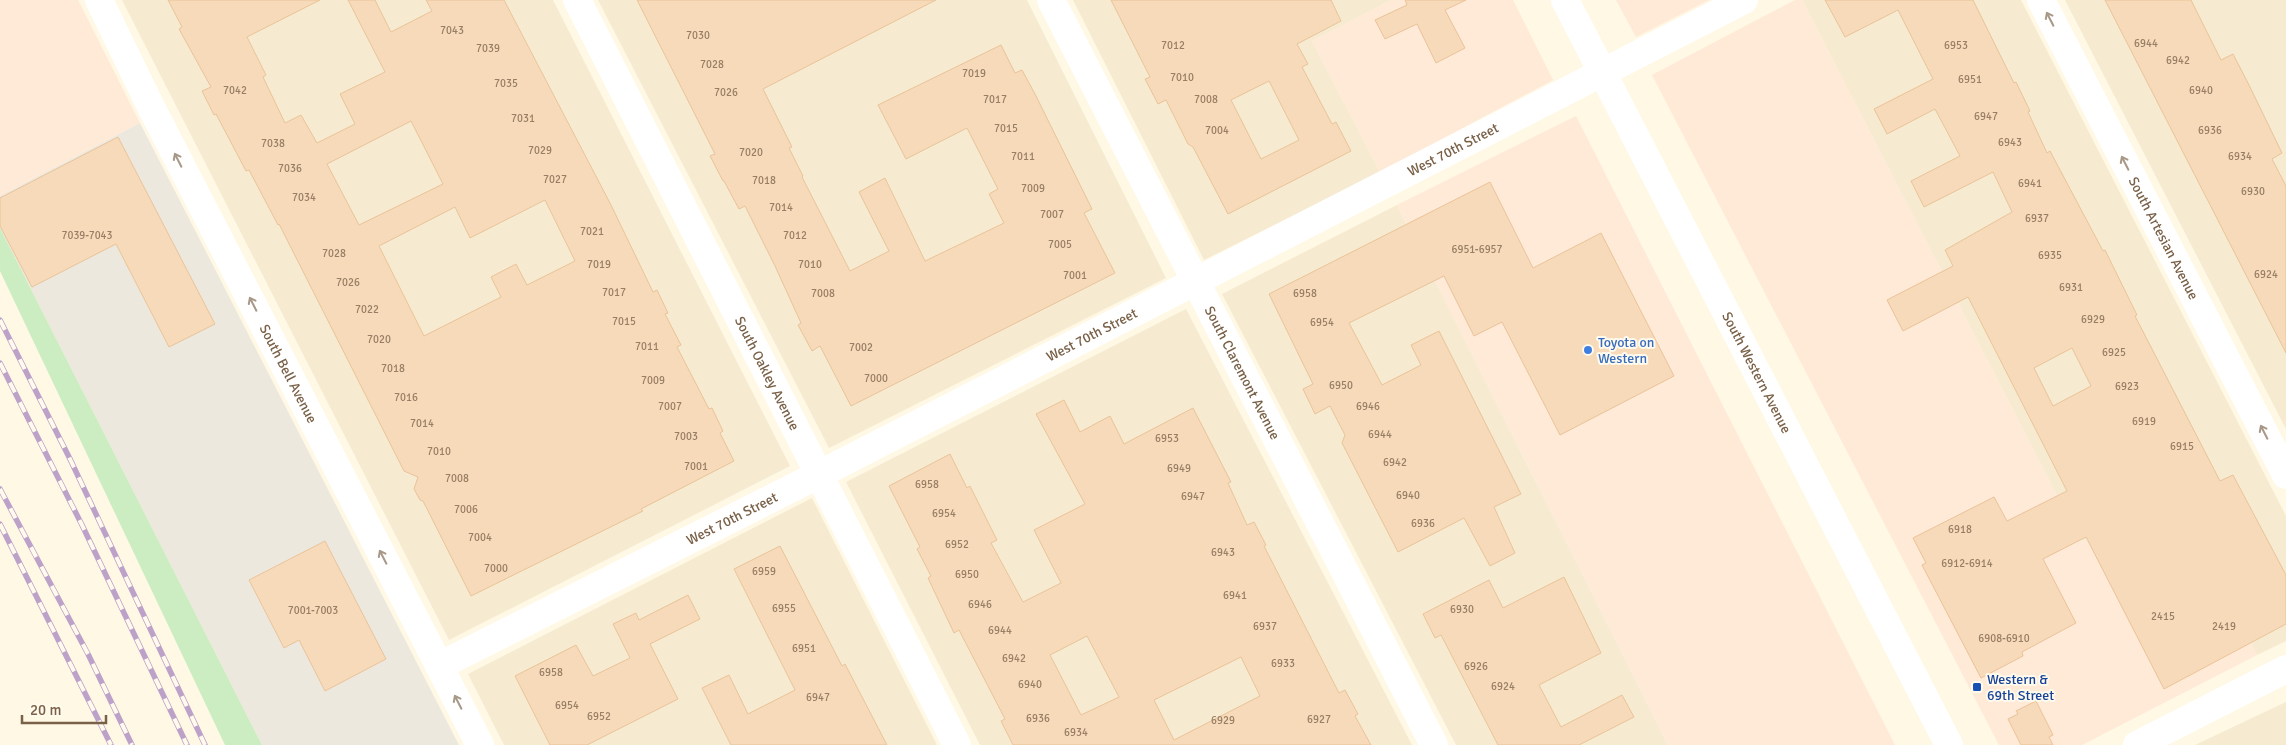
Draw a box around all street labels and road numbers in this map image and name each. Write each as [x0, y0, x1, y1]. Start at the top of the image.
street label: West 70th Street [1405, 119, 1501, 180]
street label: South Artesian Avenue [2125, 174, 2203, 302]
street label: South Claremont Avenue [1201, 303, 1284, 442]
street label: West 70th Street [1043, 304, 1140, 365]
street label: South Western Avenue [1719, 309, 1795, 436]
street label: South Oakley Avenue [731, 313, 803, 433]
street label: South Bell Avenue [256, 321, 321, 426]
street label: West 70th Street [684, 488, 780, 548]

